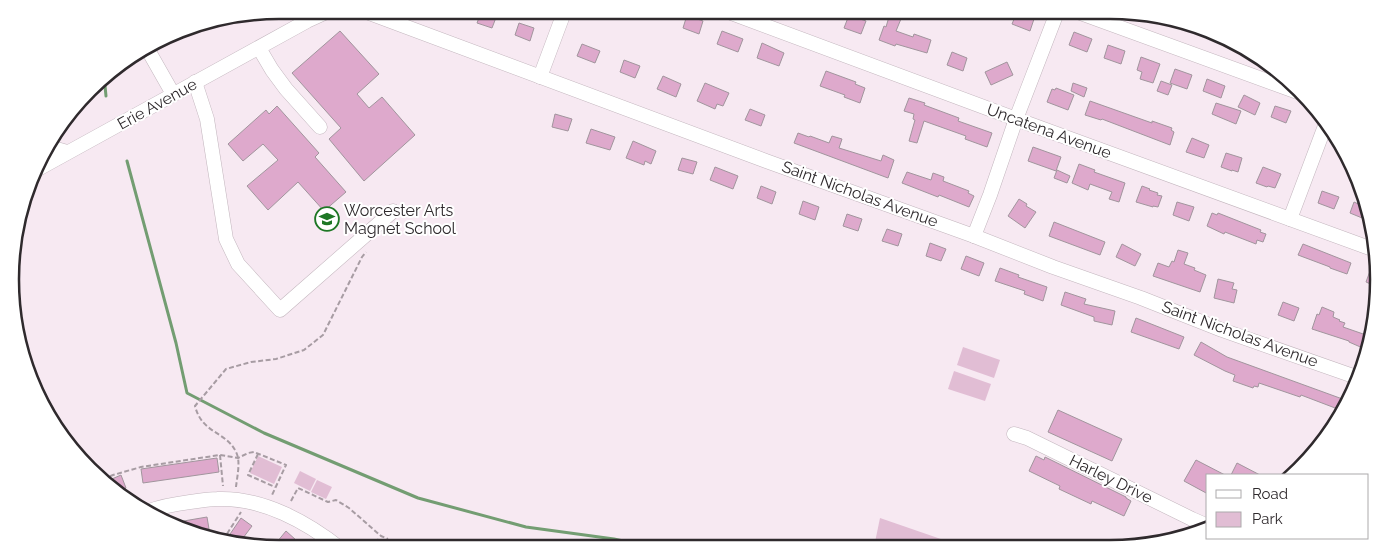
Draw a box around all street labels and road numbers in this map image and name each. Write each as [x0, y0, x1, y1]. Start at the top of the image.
street label: Erie Avenue [114, 74, 200, 134]
street label: Uncatena Avenue [984, 100, 1114, 162]
street label: Saint Nicholas Avenue [779, 157, 941, 231]
street label: Saint Nicholas Avenue [1159, 297, 1321, 371]
street label: Harley Drive [1066, 451, 1156, 507]

